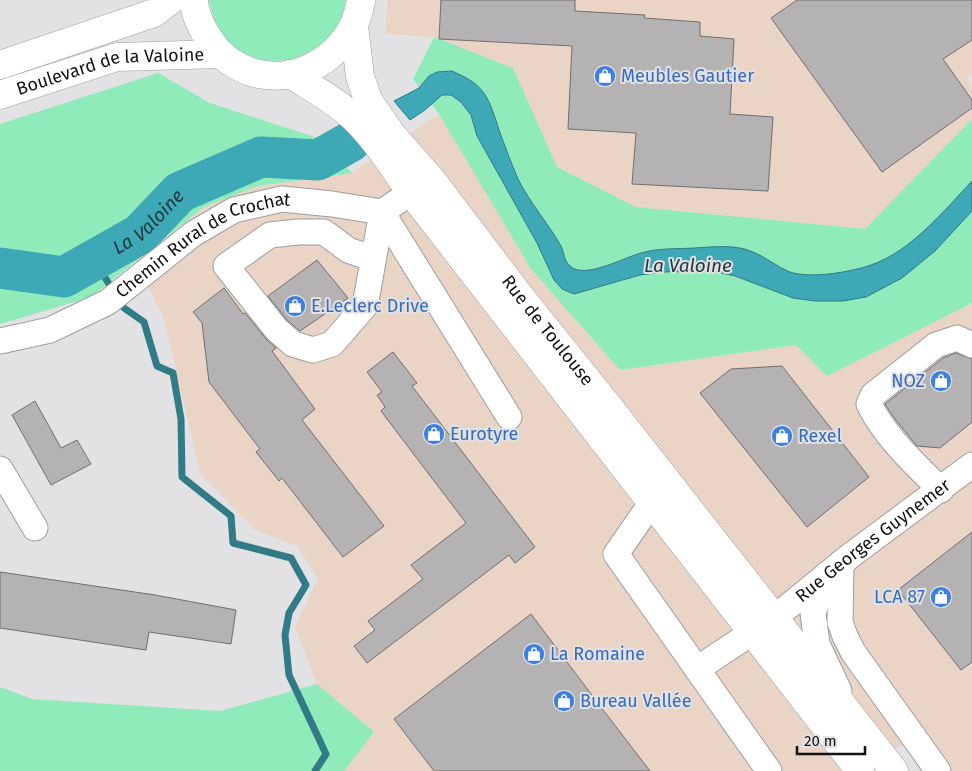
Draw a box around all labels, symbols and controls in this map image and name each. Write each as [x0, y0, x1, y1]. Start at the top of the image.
street label: Boulevard de la Valoine [14, 43, 204, 100]
shop icon: Meubles Gautier [593, 64, 617, 88]
place label: Meubles Gautier [621, 65, 754, 87]
water label: La Valoine [108, 184, 188, 259]
street label: Chemin Rural de Crochat [111, 188, 292, 303]
water label: La Valoine [644, 254, 732, 277]
street label: Rue de Toulouse [497, 271, 598, 390]
shop icon: E.Leclerc Drive [283, 294, 307, 318]
place label: E.Leclerc Drive [311, 295, 429, 317]
shop icon: NOZ [929, 369, 953, 393]
place label: NOZ [891, 370, 925, 392]
shop icon: Eurotyre [422, 422, 446, 446]
place label: Eurotyre [450, 423, 518, 445]
shop icon: Rexel [770, 424, 794, 448]
place label: Rexel [798, 425, 842, 447]
street label: Rue Georges Guynemer [791, 474, 955, 607]
shop icon: LCA 87 [929, 585, 953, 609]
place label: LCA 87 [874, 586, 925, 608]
shop icon: La Romaine [522, 642, 546, 666]
place label: La Romaine [550, 643, 645, 665]
shop icon: Bureau Vallée [552, 689, 576, 713]
place label: Bureau Vallée [580, 690, 691, 712]
scale bar [797, 724, 864, 756]
text: 20 m [804, 732, 837, 750]

